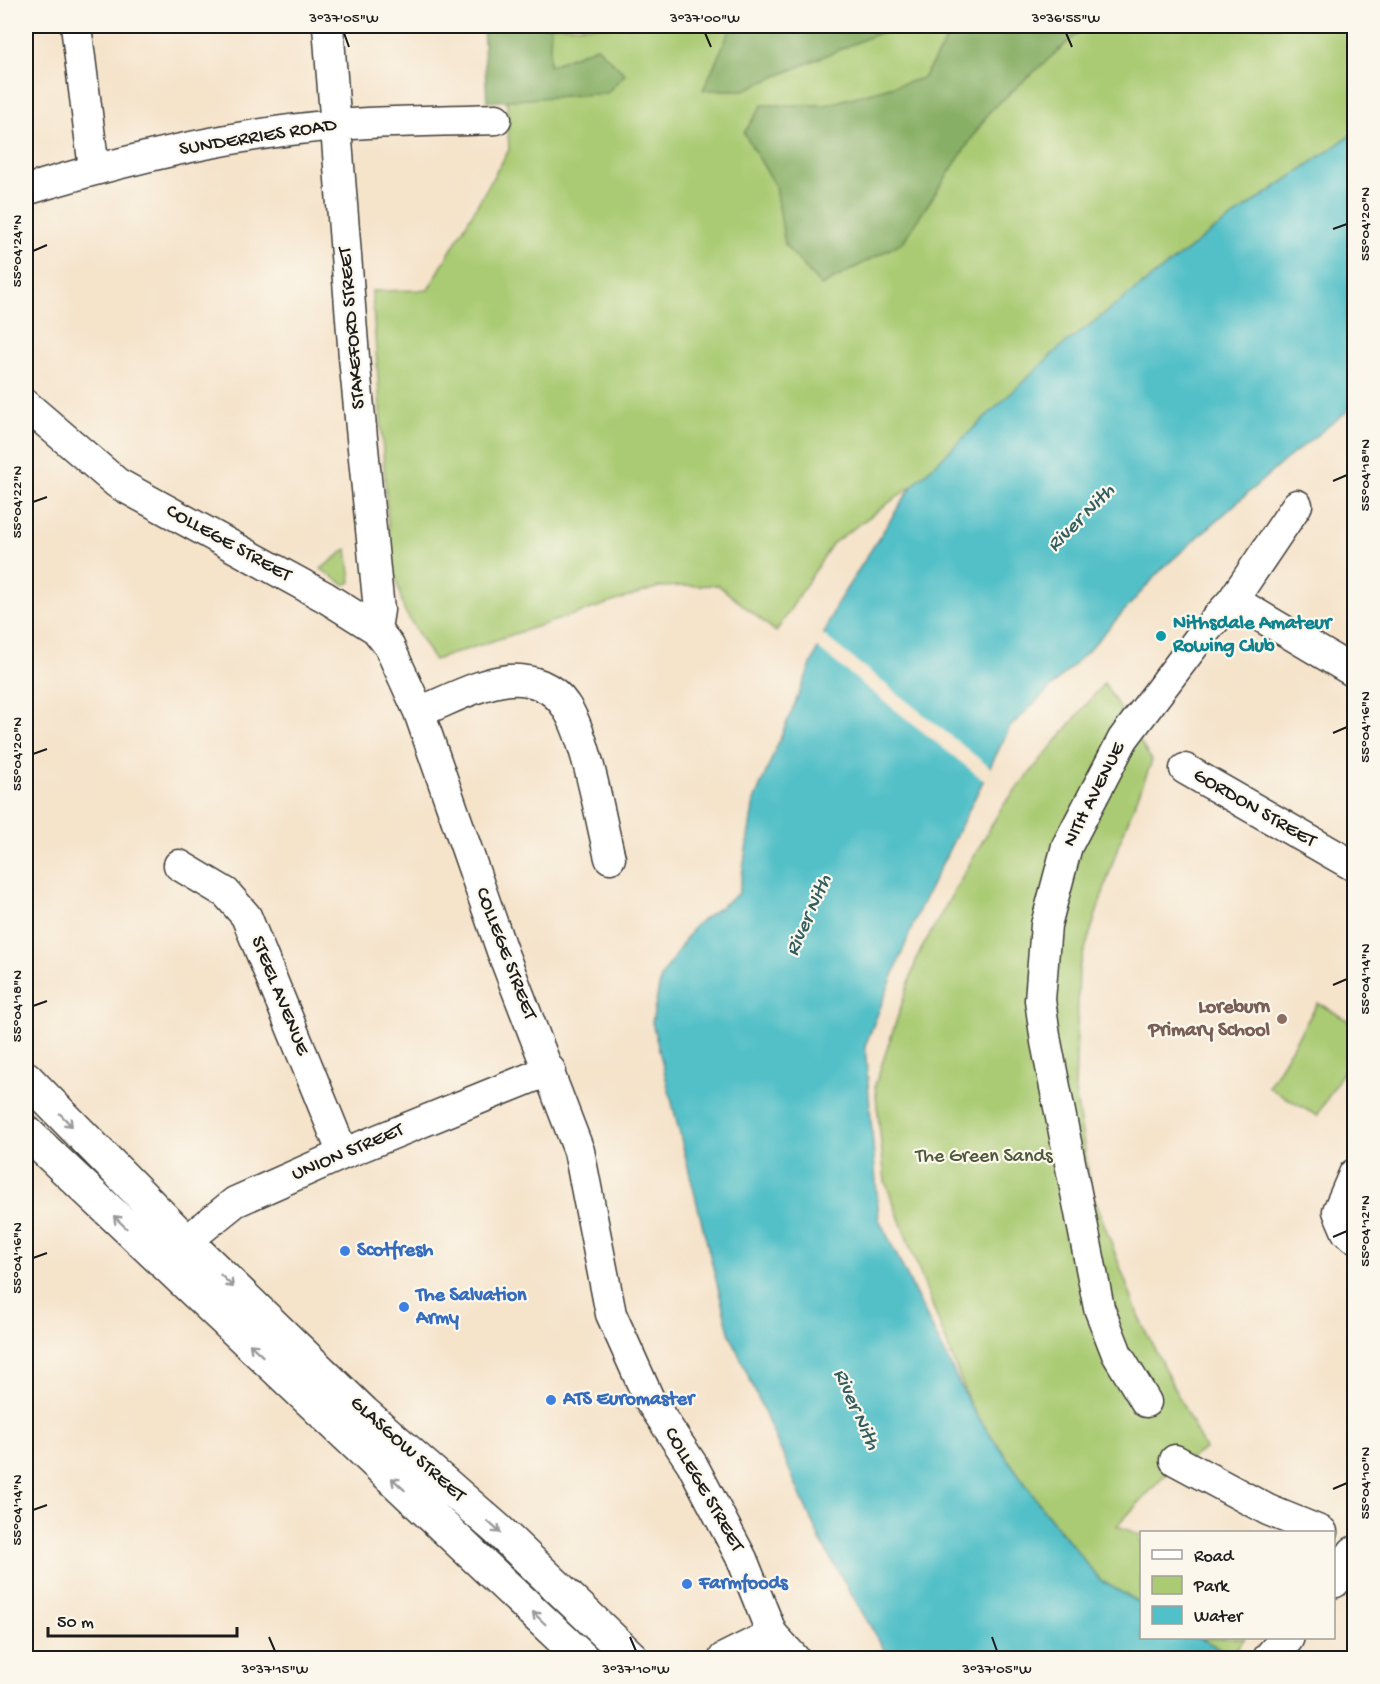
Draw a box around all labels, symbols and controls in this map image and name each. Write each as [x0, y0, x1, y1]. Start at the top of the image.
text: 3°37'05"W [308, 10, 379, 28]
text: 3°37'00"W [669, 10, 740, 28]
text: 3°36'55"W [1031, 10, 1100, 28]
street label: SUNDERRIES ROAD [178, 114, 339, 162]
text: 55°04'20"N [1357, 187, 1375, 261]
text: 55°04'24"N [9, 215, 27, 287]
street label: STAKEFORD STREET [334, 245, 372, 410]
text: 55°04'18"N [1357, 439, 1375, 511]
text: 55°04'22"N [9, 465, 27, 538]
water label: River Nith [1043, 479, 1122, 558]
street label: COLLEGE STREET [161, 500, 296, 589]
place label: Nithsdale Amateur Rowing Club [1172, 613, 1333, 659]
marker: Nithsdale Amateur Rowing Club [1154, 629, 1168, 643]
text: 55°04'16"N [1357, 691, 1375, 763]
text: 55°04'20"N [9, 717, 27, 791]
street label: NITH AVENUE [1059, 738, 1132, 851]
street label: GORDON STREET [1188, 765, 1321, 854]
water label: River Nith [781, 871, 839, 960]
street label: COLLEGE STREET [469, 885, 541, 1025]
street label: STEEL AVENUE [245, 933, 314, 1060]
text: 55°04'14"N [1357, 943, 1375, 1015]
text: 55°04'18"N [9, 970, 27, 1042]
place label: Loreburn Primary School [1148, 997, 1271, 1043]
marker: Loreburn Primary School [1275, 1012, 1289, 1026]
one-way arrow [59, 1112, 74, 1127]
street label: UNION STREET [289, 1119, 409, 1187]
park label: The Green Sands [914, 1146, 1053, 1169]
text: 55°04'12"N [1357, 1195, 1375, 1267]
one-way arrow [112, 1214, 127, 1229]
text: 55°04'16"N [9, 1222, 27, 1294]
place label: Scotfresh [357, 1240, 434, 1263]
marker: Scotfresh [338, 1244, 352, 1258]
one-way arrow [219, 1273, 234, 1288]
place label: The Salvation Army [414, 1285, 527, 1331]
marker: The Salvation Army [397, 1300, 411, 1314]
one-way arrow [249, 1344, 264, 1358]
water label: River Nith [826, 1366, 884, 1455]
place label: ATS Euromaster [562, 1389, 696, 1412]
street label: GLASGOW STREET [345, 1392, 470, 1509]
marker: ATS Euromaster [544, 1393, 558, 1407]
street label: COLLEGE STREET [658, 1424, 749, 1557]
text: 55°04'10"N [1357, 1447, 1375, 1519]
text: 55°04'14"N [9, 1474, 27, 1546]
one-way arrow [391, 1477, 406, 1491]
one-way arrow [486, 1520, 501, 1534]
legend [1140, 1531, 1335, 1639]
text: Road [1194, 1547, 1235, 1568]
place label: Farmfoods [698, 1573, 789, 1596]
marker: Farmfoods [680, 1577, 694, 1591]
text: Park [1193, 1577, 1230, 1598]
scale bar [48, 1600, 237, 1638]
text: Water [1194, 1607, 1244, 1628]
one-way arrow [532, 1611, 547, 1625]
text: 50 m [57, 1613, 94, 1634]
text: 3°37'15"W [241, 1661, 309, 1679]
text: 3°37'10"W [601, 1661, 670, 1679]
text: 3°37'05"W [961, 1661, 1032, 1679]

